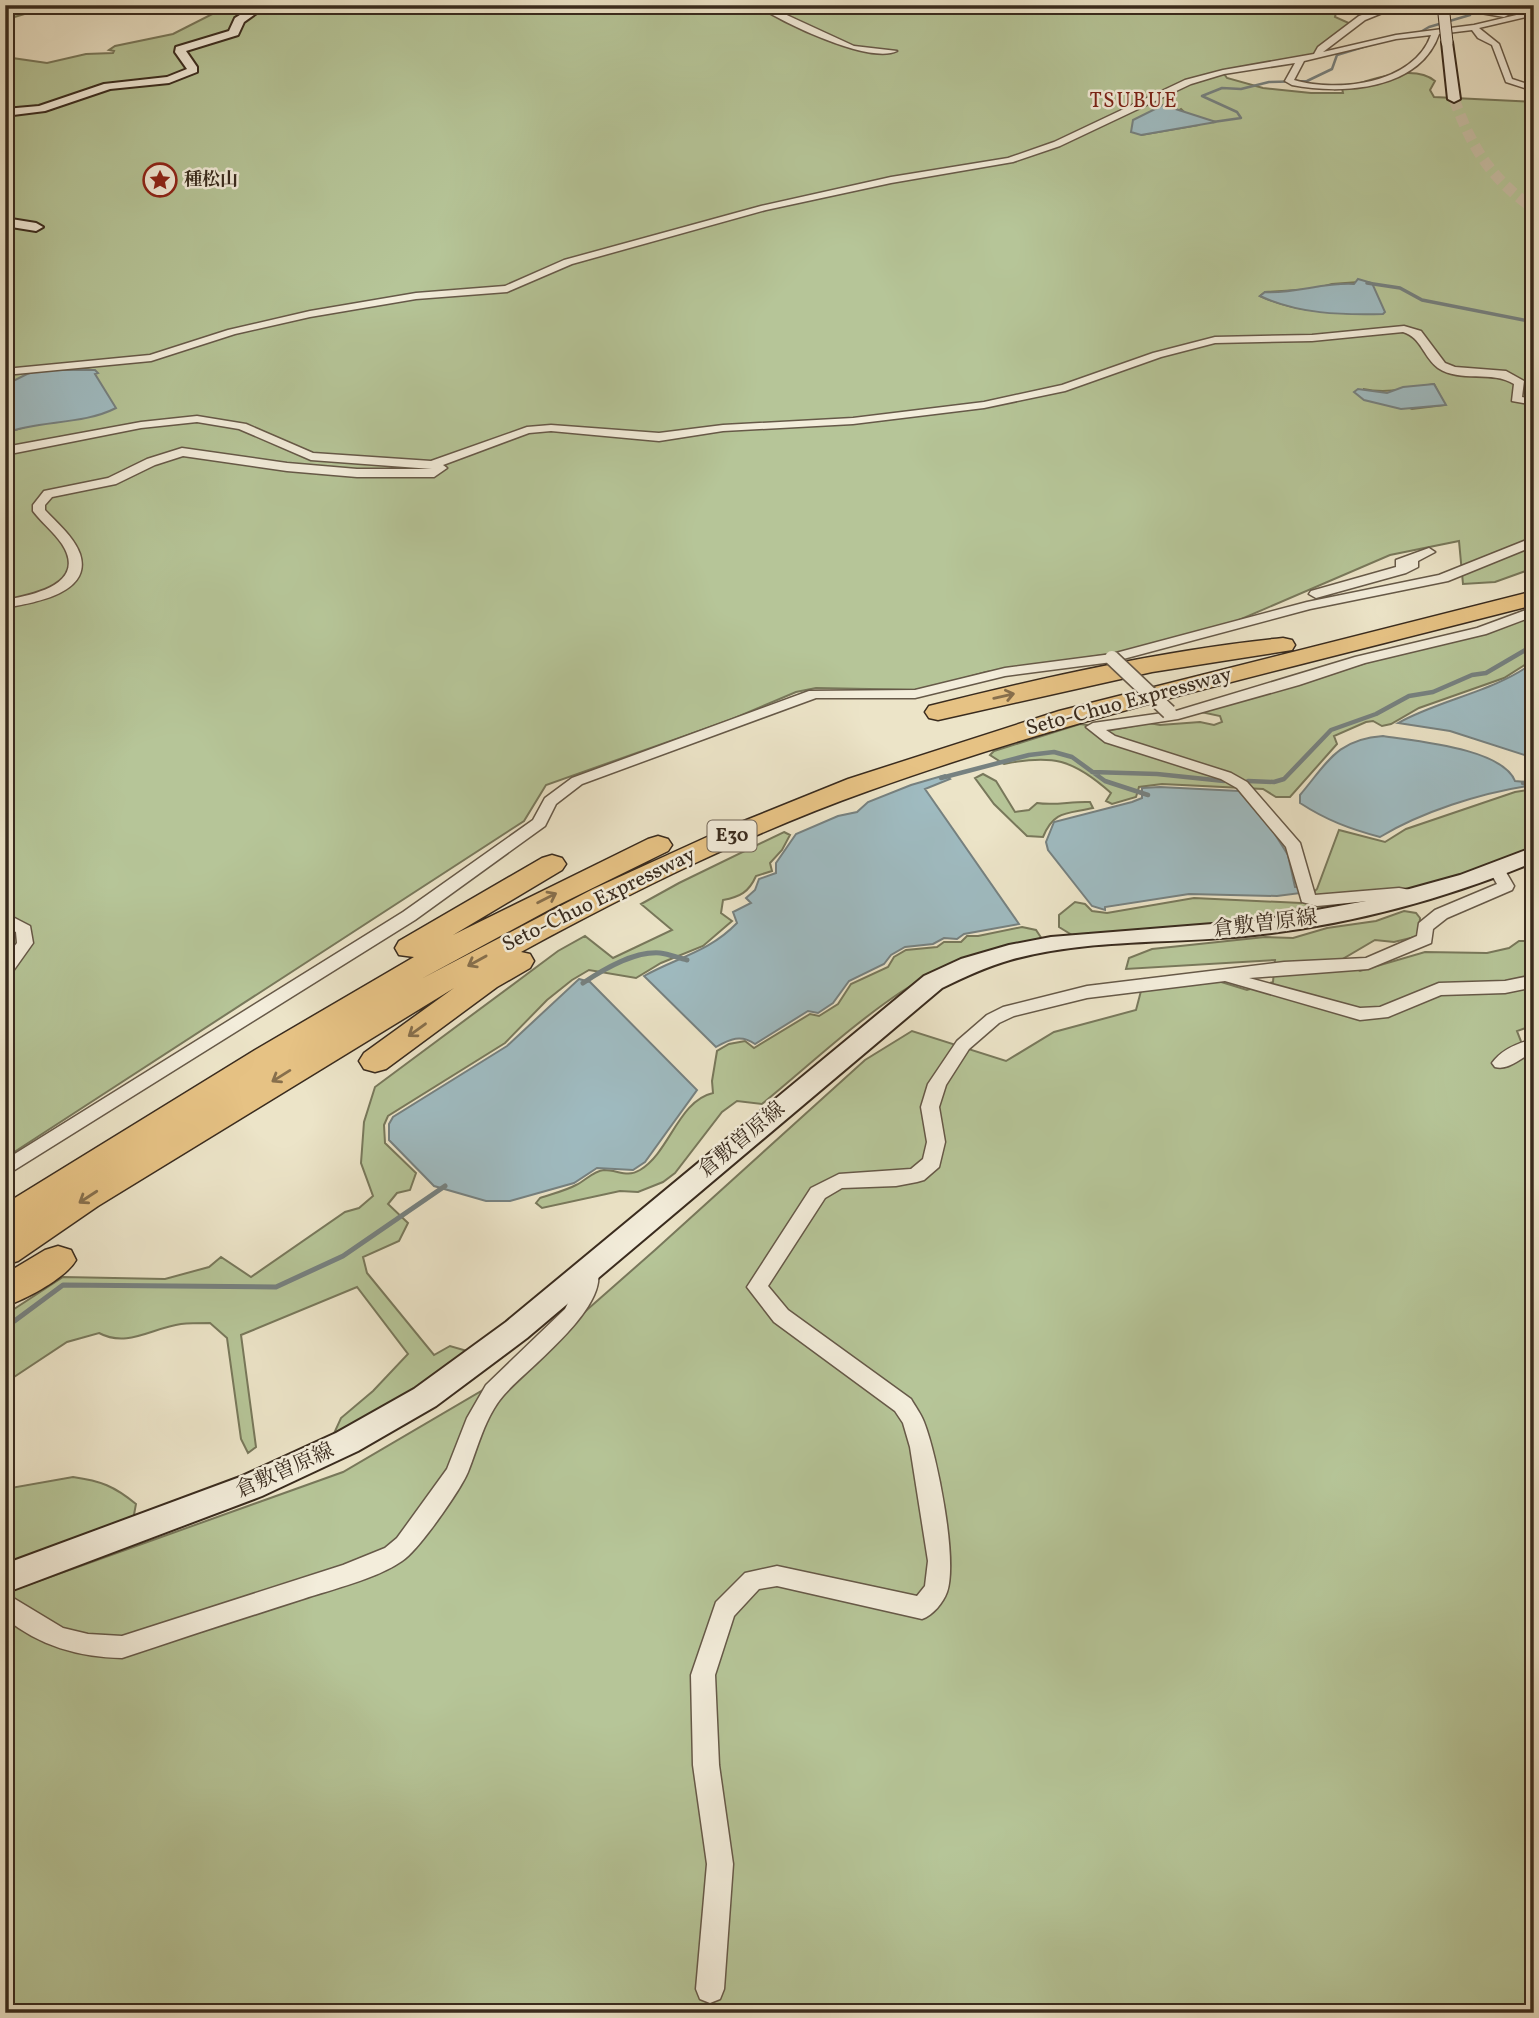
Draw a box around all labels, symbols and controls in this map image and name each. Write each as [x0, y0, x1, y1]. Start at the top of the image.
district label: TSUBUE [1089, 87, 1179, 116]
place icon: 種松山 [141, 161, 179, 199]
place label: 種松山 [184, 168, 238, 193]
street label: Seto-Chuo Expressway [1023, 660, 1236, 743]
one-way arrow [992, 689, 1015, 702]
road number: E30 [708, 820, 756, 852]
street label: Seto-Chuo Expressway [497, 840, 701, 959]
one-way arrow [536, 890, 557, 904]
street label: 倉敷曽原線 [1211, 903, 1319, 945]
one-way arrow [467, 955, 488, 968]
one-way arrow [408, 1023, 427, 1037]
one-way arrow [271, 1070, 291, 1084]
street label: 倉敷曽原線 [692, 1095, 792, 1185]
one-way arrow [78, 1190, 98, 1204]
street label: 倉敷曽原線 [231, 1436, 339, 1506]

